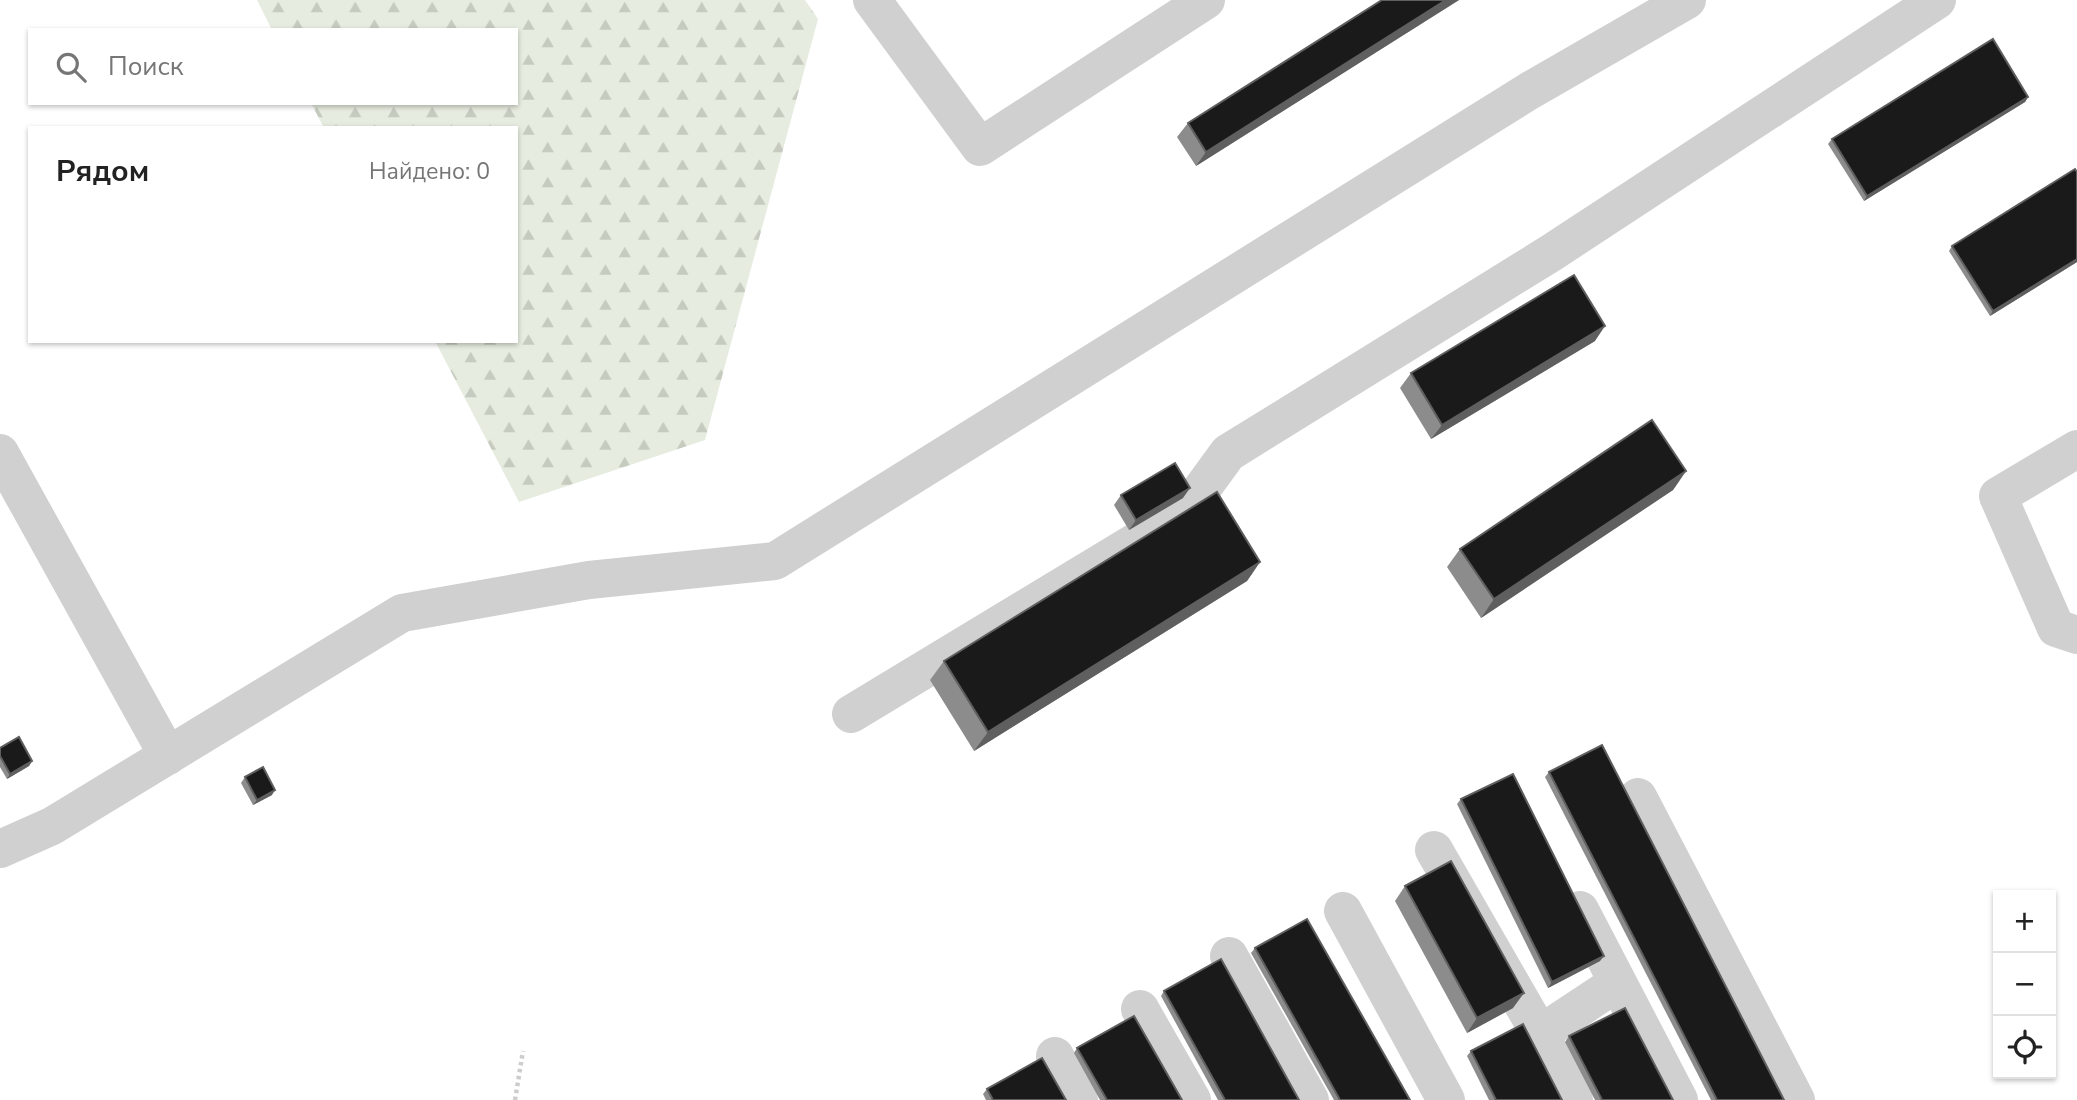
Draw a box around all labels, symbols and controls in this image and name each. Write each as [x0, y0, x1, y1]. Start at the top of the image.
search box [28, 28, 518, 105]
icon: search [52, 48, 90, 86]
text: Поиск [108, 49, 184, 84]
text: Рядом [56, 151, 149, 192]
text: Найдено: 0 [369, 156, 490, 187]
map controls [1993, 890, 2056, 1079]
button: + [1993, 890, 2056, 953]
button: − [1993, 953, 2056, 1016]
button: locate [1993, 1016, 2056, 1079]

